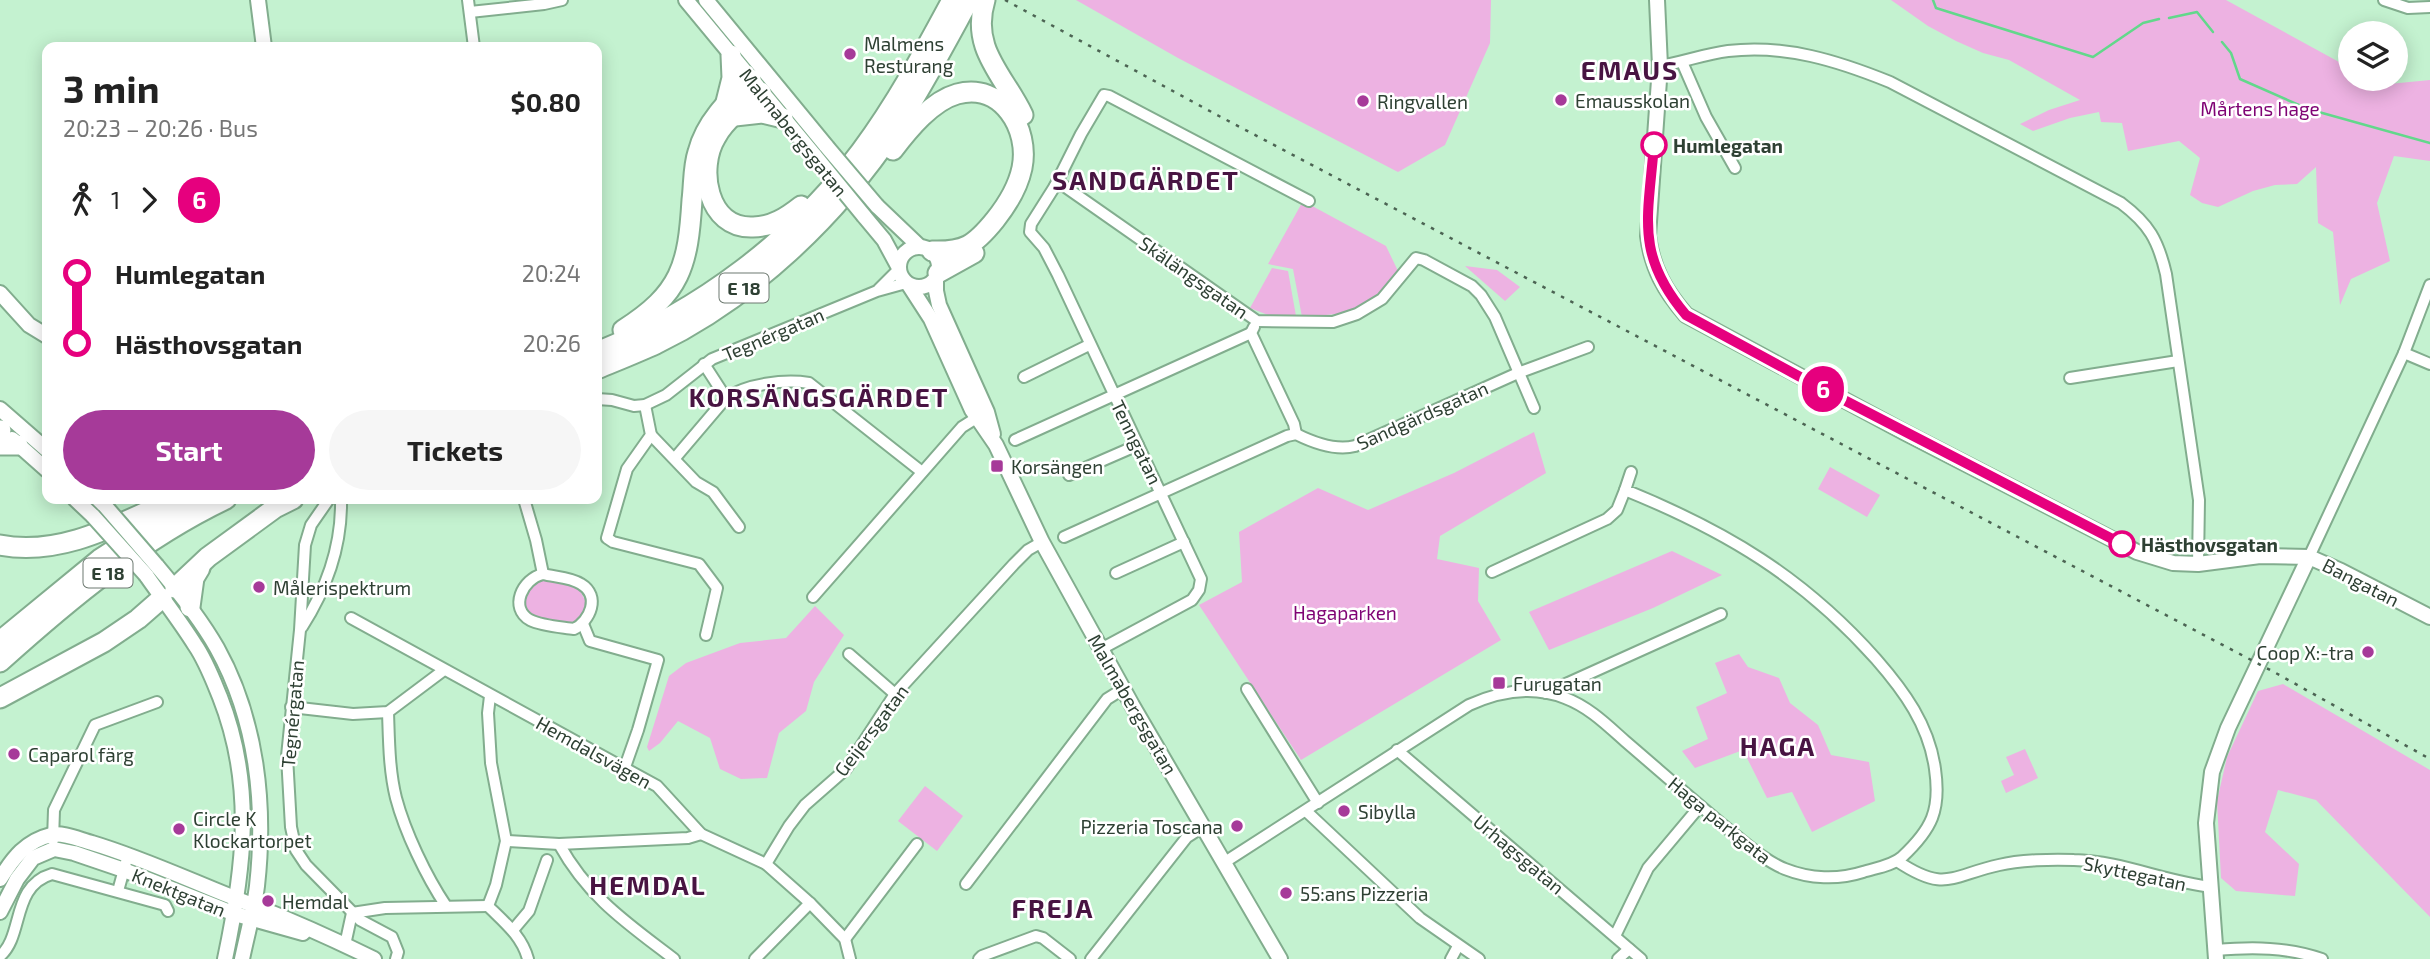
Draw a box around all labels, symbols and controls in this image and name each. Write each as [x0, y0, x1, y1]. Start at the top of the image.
map controls [2338, 21, 2408, 91]
button: layers [2338, 21, 2408, 91]
place label: Malmens Resturang [864, 32, 954, 77]
marker: Malmens Resturang [842, 46, 858, 62]
district label: EMAUS [1581, 54, 1679, 85]
street label: Malmabergsgatan [735, 63, 853, 201]
text: 3 min [63, 65, 160, 111]
text: $0.80 [511, 86, 581, 117]
place label: Emausskolan [1575, 89, 1690, 112]
place label: Ringvallen [1377, 90, 1468, 113]
marker: Emausskolan [1553, 92, 1569, 108]
marker: Ringvallen [1355, 93, 1371, 109]
park label: Mårtens hage [2200, 97, 2320, 120]
text: 20:23 – 20:26 · Bus [63, 114, 258, 142]
marker: Humlegatan [1641, 132, 1667, 158]
place label: Humlegatan [1673, 134, 1783, 157]
district label: SANDGÄRDET [1052, 164, 1240, 195]
icon: walk [63, 181, 101, 219]
icon: forward [130, 181, 168, 219]
text: 6 [192, 185, 206, 214]
text: 1 [111, 186, 120, 214]
street label: Skälängsgatan [1135, 231, 1253, 323]
text: Humlegatan [115, 258, 265, 289]
text: 20:24 [522, 259, 581, 287]
road number: E 18 [720, 274, 768, 302]
street label: Tegnérgatan [719, 302, 827, 366]
text: Hästhovsgatan [115, 328, 302, 359]
text: 20:26 [523, 329, 581, 357]
line badge: 6 [1800, 366, 1846, 412]
text: 6 [1816, 374, 1830, 403]
street label: Sandgärdsgatan [1353, 376, 1491, 454]
district label: KORSÄNGSGÄRDET [689, 381, 949, 412]
street label: Tenngatan [1107, 396, 1167, 488]
button: Start [63, 410, 315, 490]
button: Tickets [329, 410, 581, 490]
place label: Korsängen [1011, 455, 1103, 478]
marker: Korsängen [989, 458, 1005, 474]
marker: Hästhovsgatan [2109, 531, 2135, 557]
place label: Hästhovsgatan [2141, 533, 2278, 556]
street label: Bangatan [2319, 553, 2403, 611]
road number: E 18 [84, 558, 132, 588]
place label: Målerispektrum [273, 576, 411, 599]
marker: Målerispektrum [251, 579, 267, 595]
park label: Hagaparken [1293, 601, 1397, 624]
street label: Malmabergsgatan [1083, 630, 1183, 778]
place label: Coop X:-tra [2257, 641, 2354, 664]
marker: Coop X:-tra [2360, 644, 2376, 660]
street label: Tegnérgatan [276, 659, 308, 769]
place label: Furugatan [1513, 672, 1602, 695]
marker: Furugatan [1491, 675, 1507, 691]
street label: Geijersgatan [829, 680, 913, 780]
street label: Hemdalsvägen [532, 711, 656, 793]
district label: HAGA [1740, 730, 1816, 761]
place label: Caparol färg [28, 743, 134, 766]
marker: Caparol färg [6, 746, 22, 762]
street label: Haga parkgata [1664, 772, 1776, 868]
place label: Sibylla [1358, 800, 1416, 823]
marker: Sibylla [1336, 803, 1352, 819]
place label: Circle K Klockartorpet [193, 807, 312, 852]
street label: Urhagsgatan [1469, 809, 1569, 899]
place label: Pizzeria Toscana [1080, 815, 1223, 838]
marker: Pizzeria Toscana [1229, 818, 1245, 834]
marker: Circle K Klockartorpet [171, 821, 187, 837]
street label: Skyttegatan [2081, 851, 2189, 895]
street label: Knektgatan [129, 863, 229, 921]
district label: HEMDAL [589, 869, 707, 900]
place label: 55:ans Pizzeria [1300, 882, 1428, 905]
marker: 55:ans Pizzeria [1278, 885, 1294, 901]
place label: Hemdal [282, 890, 349, 913]
district label: FREJA [1012, 892, 1094, 923]
marker: Hemdal [260, 893, 276, 909]

